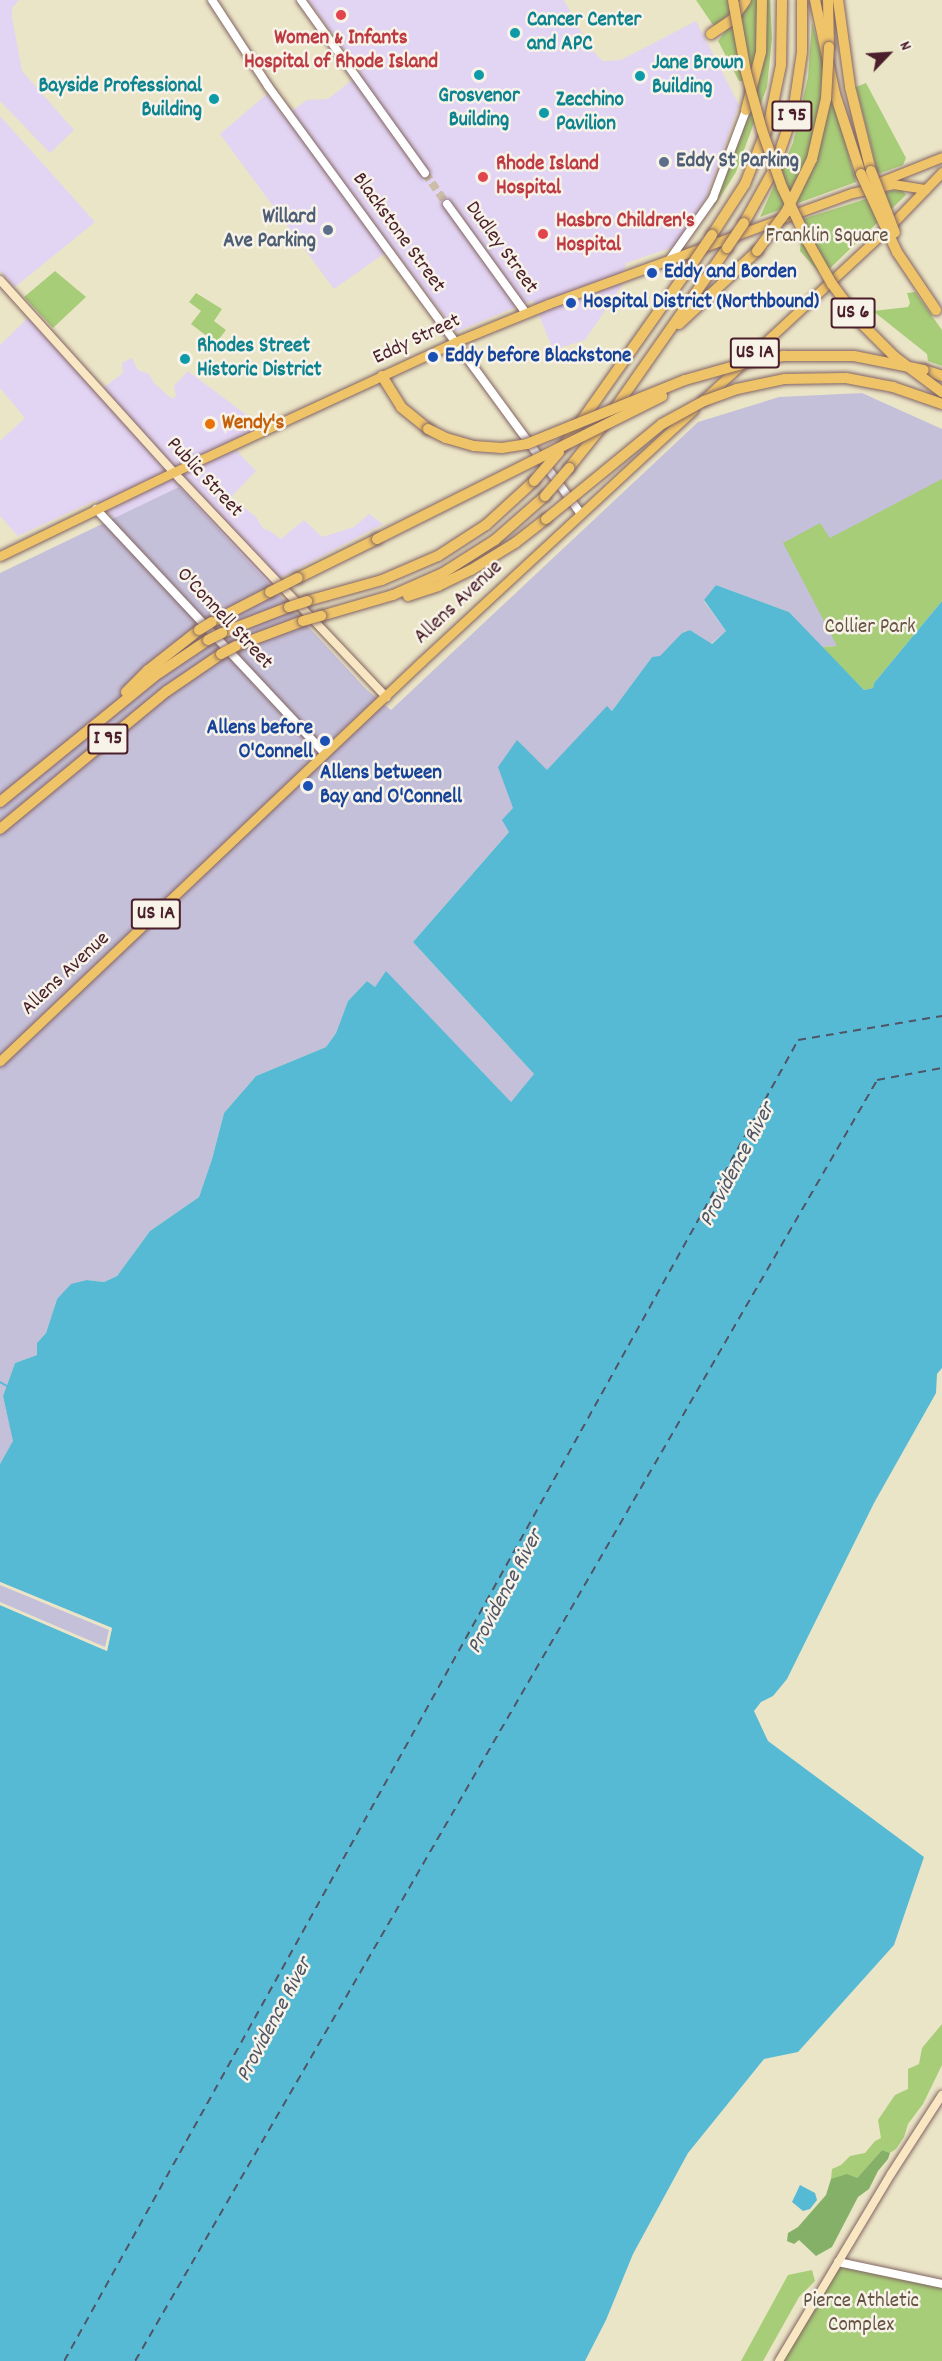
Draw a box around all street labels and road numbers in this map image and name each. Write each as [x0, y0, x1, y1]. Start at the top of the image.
road number: I 95 [771, 99, 813, 133]
street label: Blackstone Street [346, 168, 450, 298]
street label: Dudley Street [459, 197, 543, 299]
road number: US 6 [830, 296, 876, 330]
street label: Eddy Street [369, 309, 465, 371]
road number: US 1A [730, 336, 780, 370]
street label: Public Street [160, 433, 248, 523]
street label: Allens Avenue [410, 556, 508, 650]
street label: O'Connell Street [170, 563, 278, 675]
road number: I 95 [87, 722, 129, 756]
road number: US 1A [130, 897, 182, 931]
street label: Allens Avenue [17, 927, 115, 1021]

